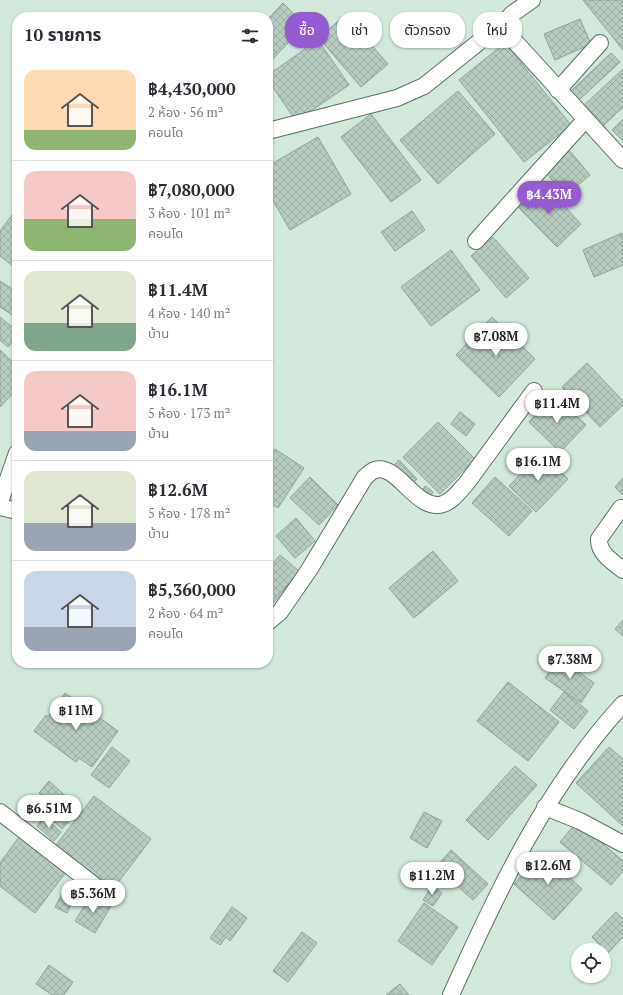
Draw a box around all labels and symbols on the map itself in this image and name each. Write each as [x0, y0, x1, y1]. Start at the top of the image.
pin: ฿4.43M [516, 181, 582, 215]
pin: ฿7.08M [463, 323, 529, 357]
pin: ฿11.4M [524, 390, 590, 424]
pin: ฿16.1M [505, 448, 571, 482]
pin: ฿7.38M [537, 646, 603, 680]
pin: ฿11M [52, 697, 100, 731]
pin: ฿6.51M [16, 795, 82, 829]
pin: ฿12.6M [515, 852, 581, 886]
pin: ฿11.2M [399, 862, 465, 896]
pin: ฿5.36M [60, 880, 126, 914]

